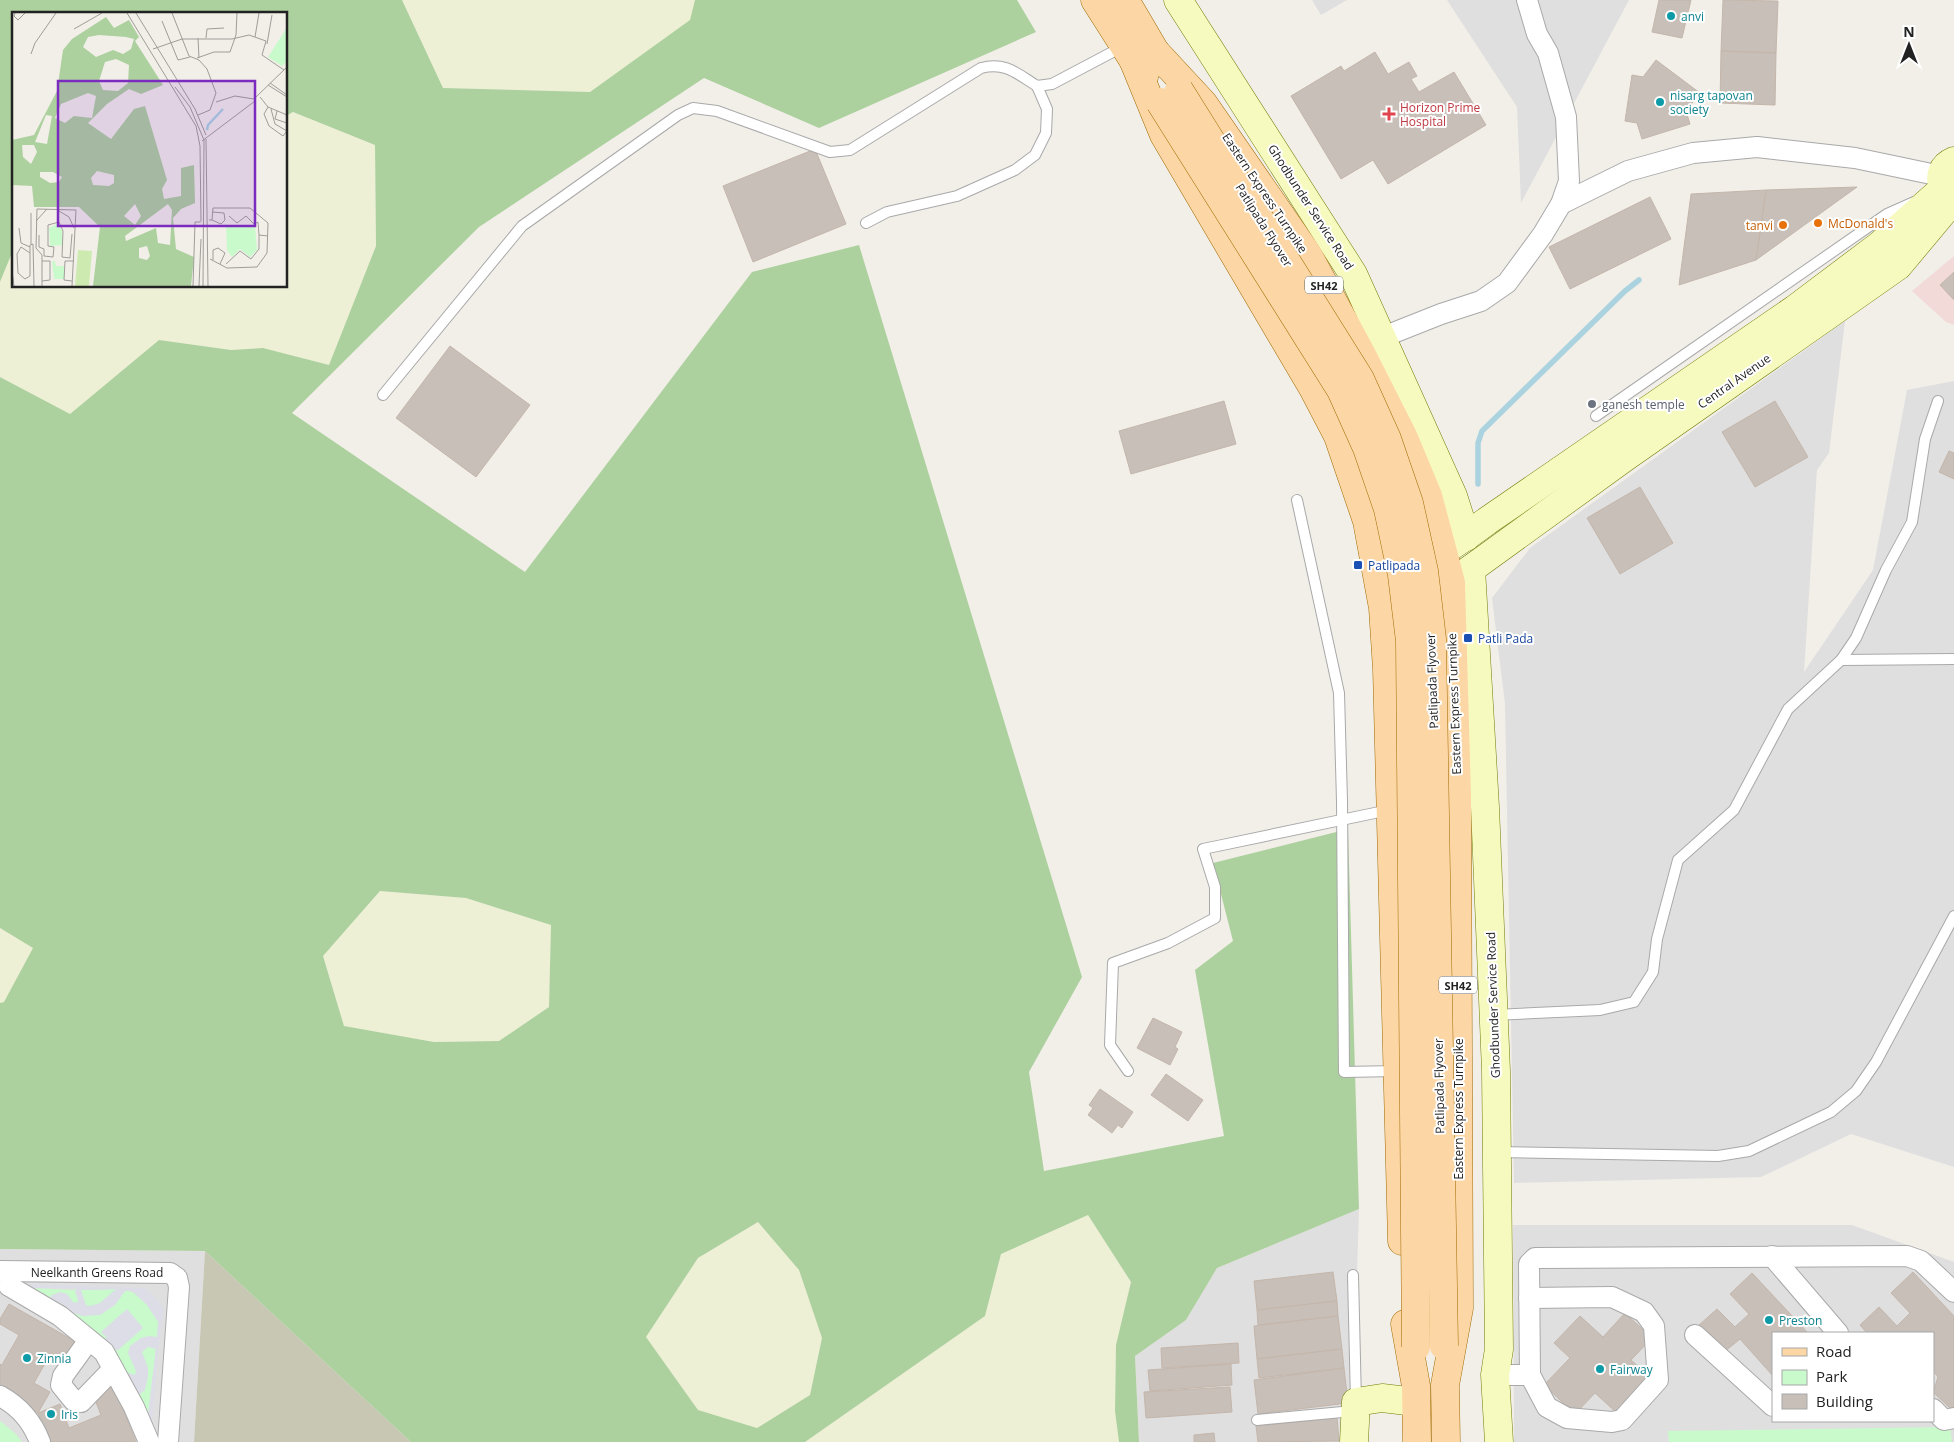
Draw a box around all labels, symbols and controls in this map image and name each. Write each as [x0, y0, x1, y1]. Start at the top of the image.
place label: anvi [1681, 8, 1704, 25]
marker: anvi [1665, 10, 1677, 22]
inset map [12, 12, 288, 288]
north arrow [1884, 20, 1934, 70]
text: N [1903, 22, 1915, 41]
place label: nisarg tapovan society [1670, 87, 1753, 118]
marker: nisarg tapovan society [1654, 96, 1666, 108]
place label: Horizon Prime Hospital [1400, 99, 1481, 130]
marker: Horizon Prime Hospital [1382, 107, 1396, 121]
street label: Eastern Express Turnpike [1218, 130, 1312, 257]
street label: Ghodbunder Service Road [1264, 141, 1358, 273]
street label: Patlipada Flyover [1232, 180, 1297, 270]
place label: McDonald's [1828, 215, 1893, 232]
place label: tanvi [1746, 217, 1773, 234]
marker: McDonald's [1812, 217, 1824, 229]
marker: tanvi [1777, 219, 1789, 231]
road number: SH42 [1305, 276, 1343, 294]
street label: Central Avenue [1694, 349, 1774, 412]
place label: ganesh temple [1602, 396, 1685, 413]
marker: ganesh temple [1586, 398, 1598, 410]
place label: Patlipada [1368, 557, 1420, 574]
marker: Patlipada [1352, 559, 1364, 571]
place label: Patli Pada [1478, 630, 1533, 647]
marker: Patli Pada [1462, 632, 1474, 644]
street label: Patlipada Flyover [1422, 633, 1442, 729]
street label: Eastern Express Turnpike [1443, 633, 1465, 775]
street label: Ghodbunder Service Road [1482, 932, 1504, 1078]
road number: SH42 [1439, 976, 1477, 994]
street label: Patlipada Flyover [1430, 1038, 1448, 1134]
street label: Eastern Express Turnpike [1450, 1038, 1467, 1180]
street label: Neelkanth Greens Road [31, 1264, 163, 1281]
place label: Preston [1779, 1312, 1822, 1329]
marker: Preston [1763, 1314, 1775, 1326]
legend [1772, 1332, 1934, 1422]
text: Road [1816, 1341, 1852, 1361]
place label: Zinnia [37, 1350, 71, 1367]
marker: Zinnia [21, 1352, 33, 1364]
place label: Fairway [1610, 1361, 1654, 1378]
marker: Fairway [1594, 1363, 1606, 1375]
text: Park [1816, 1366, 1847, 1386]
text: Building [1816, 1391, 1873, 1411]
place label: Iris [61, 1406, 78, 1423]
marker: Iris [45, 1408, 57, 1420]

